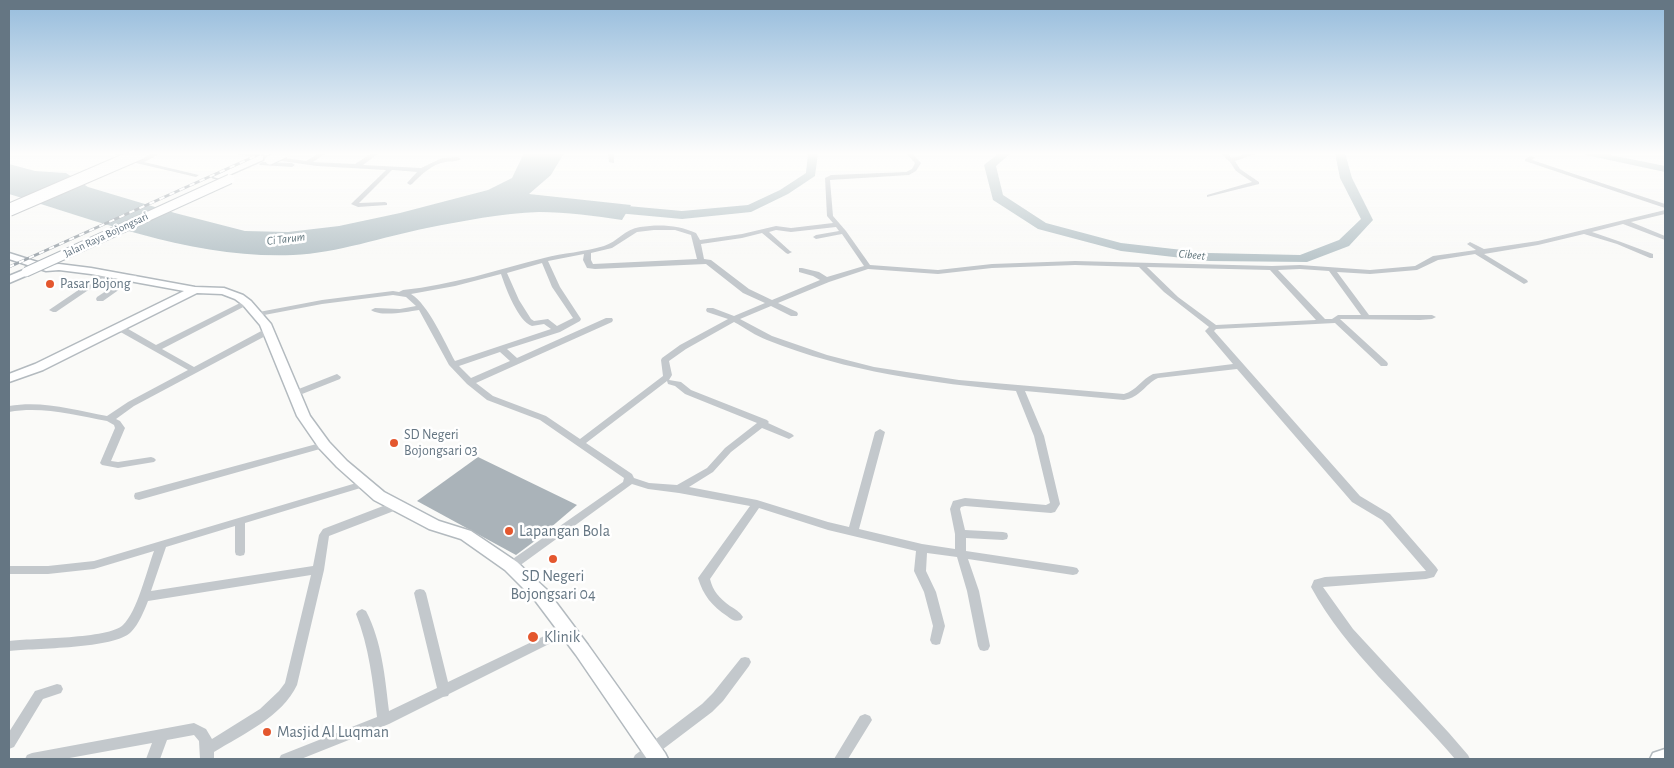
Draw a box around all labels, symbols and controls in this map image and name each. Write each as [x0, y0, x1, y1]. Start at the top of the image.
street label: Jalan Raya Bojongsari [62, 210, 150, 260]
water label: Ci Tarum [266, 229, 306, 249]
water label: Cibeet [1178, 246, 1206, 264]
place label: Pasar Bojong [60, 276, 130, 292]
marker: Pasar Bojong [44, 278, 56, 290]
place label: SD Negeri Bojongsari 03 [404, 427, 478, 460]
marker: SD Negeri Bojongsari 03 [388, 437, 400, 449]
place label: Lapangan Bola [519, 521, 610, 541]
marker: Lapangan Bola [503, 525, 515, 537]
marker: SD Negeri Bojongsari 04 [547, 553, 559, 565]
place label: SD Negeri Bojongsari 04 [510, 566, 596, 604]
place label: Klinik [544, 627, 580, 647]
marker: Klinik [526, 630, 540, 644]
place label: Masjid Al Luqman [277, 722, 389, 742]
marker: Masjid Al Luqman [261, 726, 273, 738]

